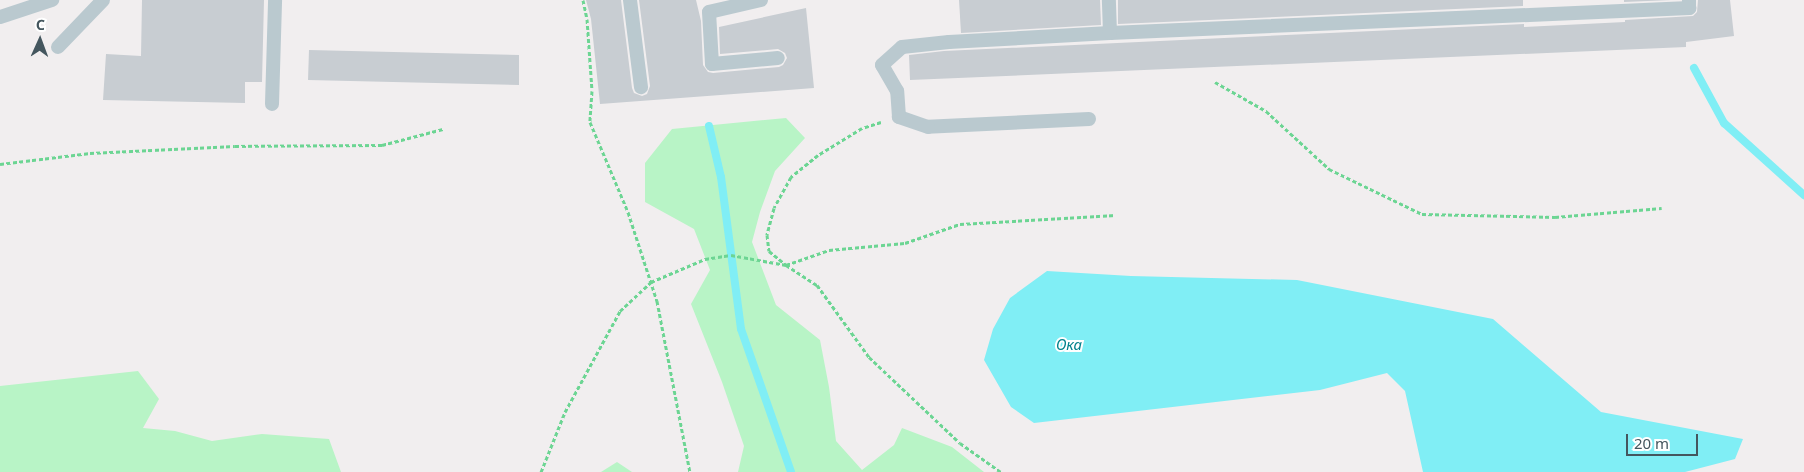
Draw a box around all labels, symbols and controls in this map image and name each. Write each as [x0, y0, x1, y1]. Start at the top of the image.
north arrow [15, 15, 65, 65]
text: С [36, 15, 45, 34]
water label: Ока [1056, 336, 1082, 354]
scale bar [1629, 424, 1702, 456]
text: 20 m [1634, 433, 1669, 453]

